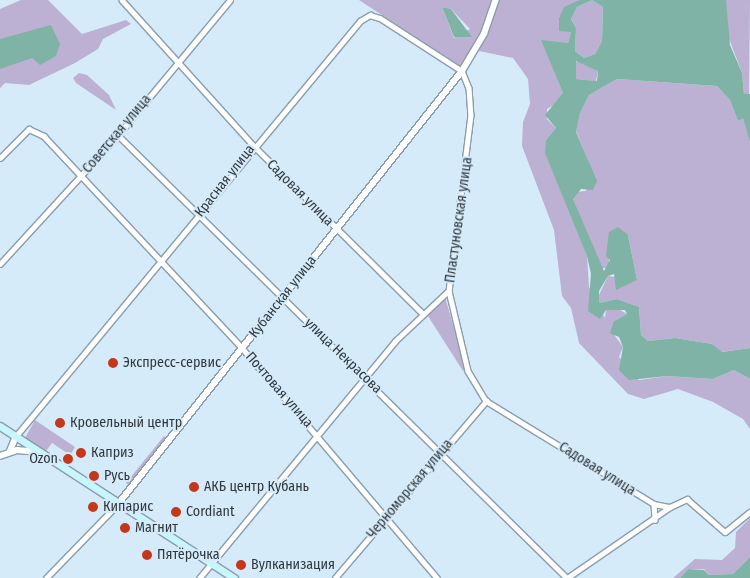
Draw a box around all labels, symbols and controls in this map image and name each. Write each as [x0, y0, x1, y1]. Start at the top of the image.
street label: Советская улица [79, 91, 155, 177]
street label: Красная улица [192, 141, 258, 221]
street label: Садовая улица [263, 156, 337, 230]
street label: Пластуновская улица [442, 156, 476, 284]
street label: Кубанская улица [246, 253, 320, 341]
street label: улица Некрасова [301, 315, 385, 397]
street label: Почтовая улица [242, 349, 316, 431]
place label: Экспресс-сервис [123, 355, 221, 371]
marker: Экспресс-сервис [107, 357, 119, 369]
place label: Кровельный центр [70, 415, 182, 431]
marker: Кровельный центр [54, 417, 66, 429]
street label: Черноморская улица [363, 436, 457, 542]
street label: Садовая улица [556, 439, 638, 499]
place label: Каприз [91, 445, 134, 461]
marker: Каприз [75, 447, 87, 459]
place label: Ozon [29, 451, 58, 467]
marker: Ozon [62, 453, 74, 465]
place label: Русь [104, 468, 130, 484]
marker: Русь [88, 470, 100, 482]
place label: АКБ центр Кубань [204, 479, 309, 495]
marker: АКБ центр Кубань [188, 481, 200, 493]
place label: Кипарис [103, 499, 153, 515]
marker: Кипарис [87, 501, 99, 513]
place label: Cordiant [186, 504, 235, 520]
marker: Cordiant [170, 506, 182, 518]
place label: Магнит [135, 520, 178, 536]
marker: Магнит [119, 522, 131, 534]
place label: Пятёрочка [157, 547, 220, 563]
marker: Пятёрочка [141, 549, 153, 561]
place label: Вулканизация [251, 557, 335, 573]
marker: Вулканизация [235, 559, 247, 571]

